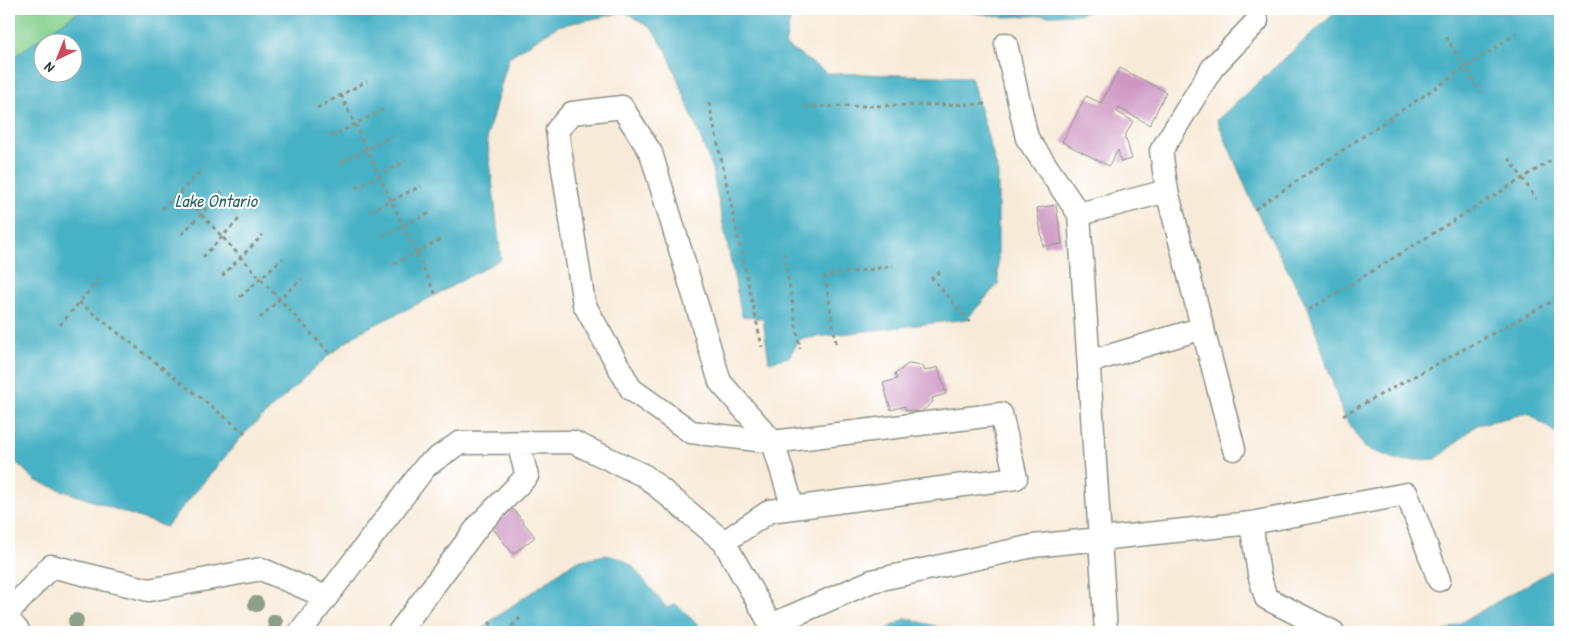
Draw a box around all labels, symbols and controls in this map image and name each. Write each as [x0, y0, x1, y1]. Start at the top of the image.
north arrow [32, 32, 82, 82]
text: N [39, 58, 58, 77]
water label: Lake Ontario [175, 188, 259, 213]

